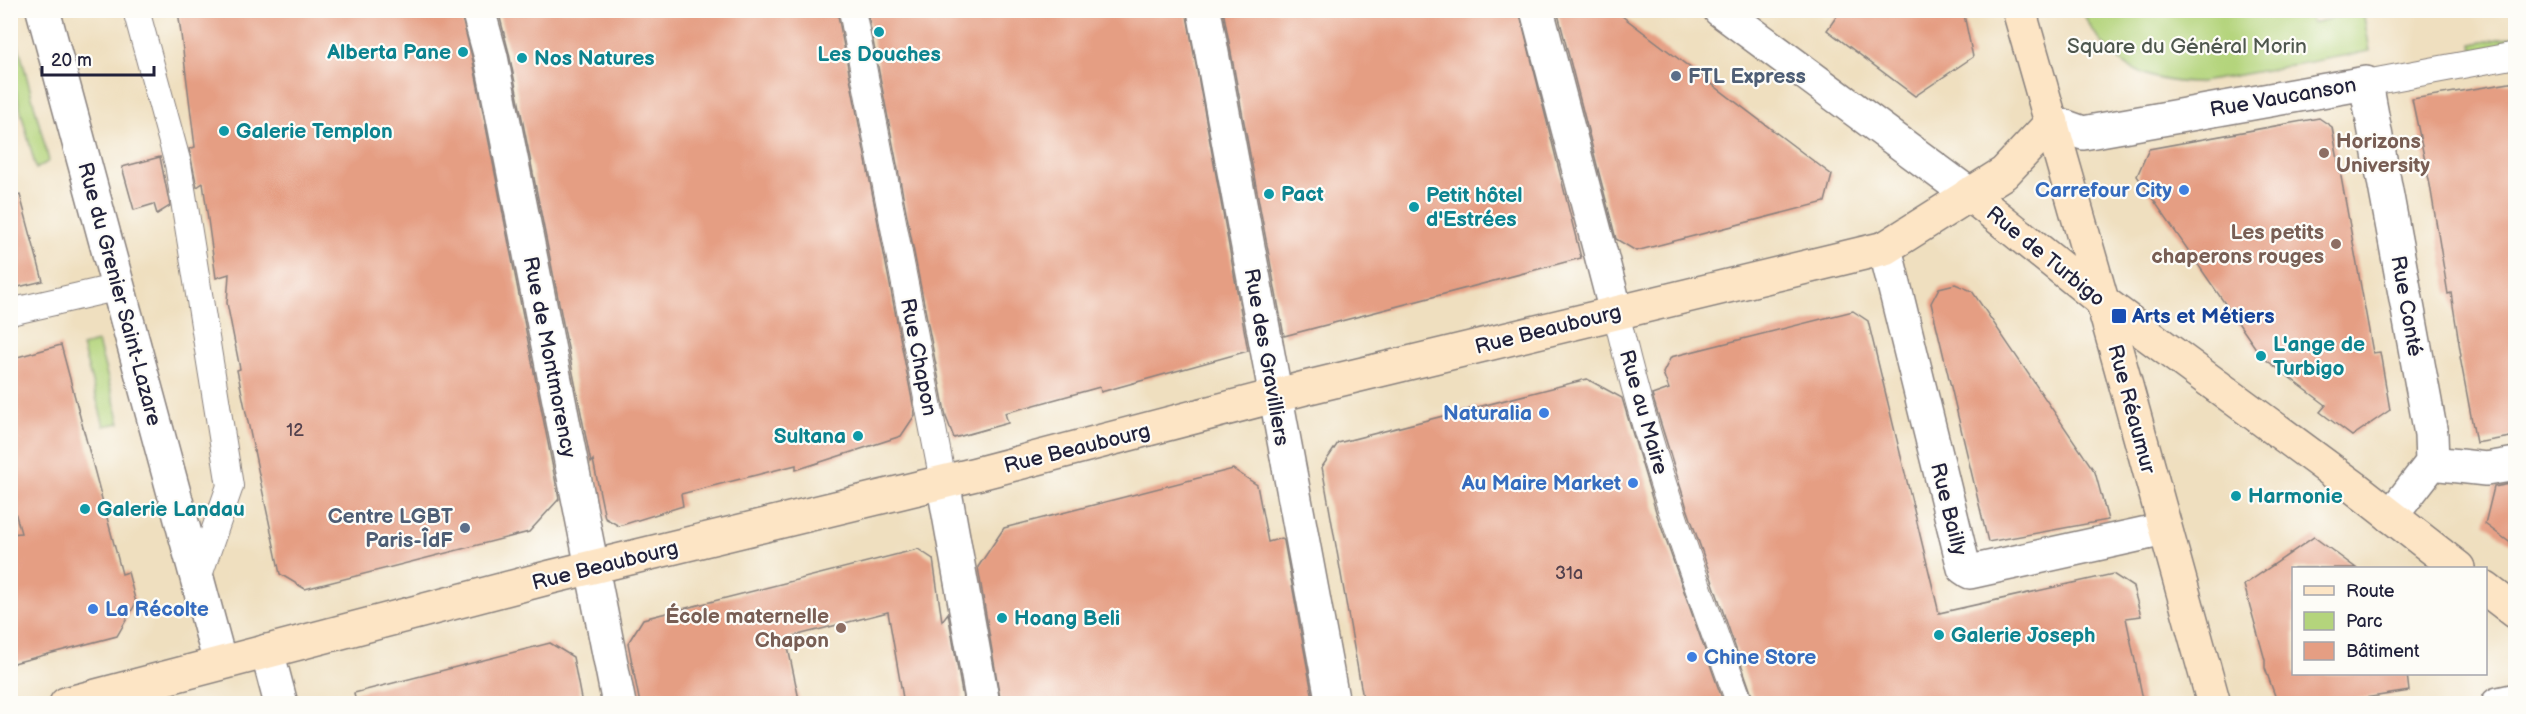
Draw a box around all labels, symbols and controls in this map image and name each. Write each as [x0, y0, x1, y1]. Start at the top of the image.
marker: Les Douches [872, 25, 886, 39]
park label: Square du Général Morin [2067, 34, 2307, 59]
scale bar [42, 39, 154, 77]
place label: Alberta Pane [326, 40, 451, 65]
place label: Les Douches [817, 42, 941, 67]
marker: Alberta Pane [456, 45, 470, 59]
place label: Nos Natures [534, 46, 655, 71]
text: 20 m [51, 50, 92, 71]
marker: Nos Natures [515, 51, 529, 65]
place label: FTL Express [1688, 64, 1806, 89]
marker: FTL Express [1669, 69, 1683, 83]
street label: Rue Vaucanson [2208, 72, 2358, 123]
place label: Galerie Templon [236, 119, 393, 144]
marker: Galerie Templon [217, 124, 231, 138]
place label: Horizons University [2336, 129, 2430, 178]
marker: Horizons University [2317, 146, 2331, 160]
street label: Rue du Grenier Saint-Lazare [72, 160, 167, 429]
place label: Carrefour City [2035, 178, 2172, 203]
place label: Pact [1281, 182, 1324, 207]
place label: Petit hôtel d'Estrées [1426, 183, 1523, 232]
marker: Carrefour City [2177, 183, 2191, 197]
marker: Pact [1262, 187, 1276, 201]
marker: Petit hôtel d'Estrées [1407, 200, 1421, 214]
street label: Rue de Turbigo [1981, 201, 2110, 312]
place label: Les petits chaperons rouges [2151, 220, 2324, 269]
marker: Les petits chaperons rouges [2329, 237, 2343, 251]
street label: Rue de Montmorency [518, 254, 581, 460]
street label: Rue Conté [2385, 254, 2428, 359]
street label: Rue des Gravilliers [1239, 266, 1294, 448]
street label: Rue Chapon [895, 296, 942, 418]
street label: Rue Beaubourg [1472, 299, 1624, 360]
place label: Arts et Métiers [2131, 304, 2274, 329]
marker: Arts et Métiers [2110, 307, 2128, 325]
place label: L'ange de Turbigo [2273, 332, 2365, 381]
street label: Rue Réaumur [2102, 342, 2161, 477]
street label: Rue au Maire [1614, 347, 1673, 477]
marker: L'ange de Turbigo [2254, 349, 2268, 363]
place label: Naturalia [1443, 401, 1532, 426]
marker: Naturalia [1537, 406, 1551, 420]
street label: Rue Beaubourg [1001, 418, 1153, 479]
house number: 12 [286, 420, 304, 441]
place label: Sultana [774, 424, 846, 449]
marker: Sultana [851, 429, 865, 443]
street label: Rue Bailly [1925, 460, 1972, 559]
place label: Au Maire Market [1461, 471, 1621, 496]
marker: Au Maire Market [1626, 476, 1640, 490]
place label: Harmonie [2248, 484, 2343, 509]
marker: Harmonie [2229, 489, 2243, 503]
place label: Galerie Landau [97, 497, 245, 522]
marker: Galerie Landau [78, 502, 92, 516]
place label: Centre LGBT Paris-ÎdF [328, 504, 453, 553]
marker: Centre LGBT Paris-ÎdF [458, 521, 472, 535]
street label: Rue Beaubourg [529, 535, 681, 596]
house number: 31a [1555, 563, 1583, 584]
legend [2292, 567, 2487, 675]
text: Route [2346, 581, 2395, 602]
place label: La Récolte [105, 597, 209, 622]
marker: La Récolte [86, 602, 100, 616]
place label: École maternelle Chapon [665, 603, 829, 653]
place label: Hoang Beli [1014, 606, 1120, 631]
marker: Hoang Beli [995, 611, 1009, 625]
text: Parc [2346, 611, 2383, 632]
marker: École maternelle Chapon [834, 621, 848, 635]
place label: Galerie Joseph [1951, 623, 2095, 648]
marker: Galerie Joseph [1932, 628, 1946, 642]
text: Bâtiment [2346, 641, 2420, 662]
place label: Chine Store [1704, 645, 1816, 670]
marker: Chine Store [1685, 650, 1699, 664]

